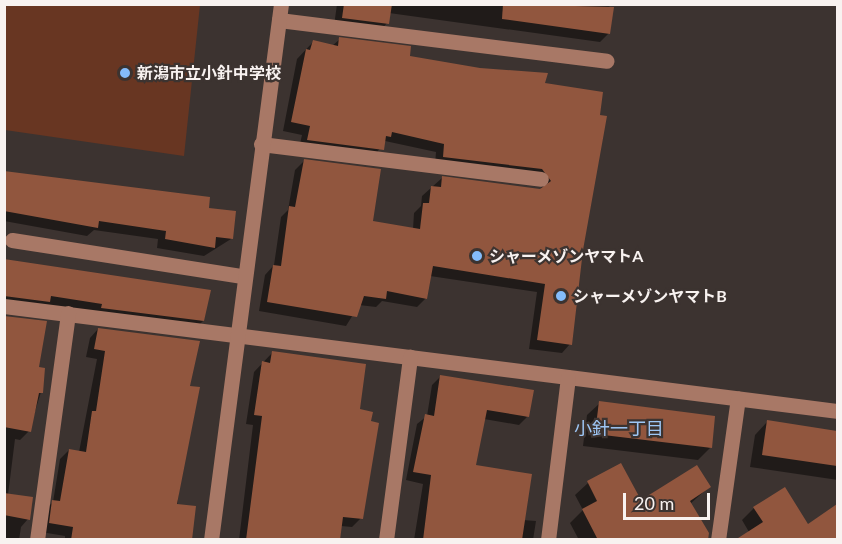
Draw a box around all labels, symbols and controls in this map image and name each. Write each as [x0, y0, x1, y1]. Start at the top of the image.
place label: 新潟市立小針中学校 [137, 63, 281, 83]
marker: 新潟市立小針中学校 [118, 66, 132, 80]
place label: シャーメゾンヤマトA [489, 246, 644, 266]
marker: シャーメゾンヤマトA [470, 249, 484, 263]
place label: シャーメゾンヤマトB [573, 286, 728, 306]
marker: シャーメゾンヤマトB [554, 289, 568, 303]
district label: 小針一丁目 [574, 417, 664, 439]
scale bar [626, 481, 713, 519]
text: 20 m [634, 492, 674, 514]

